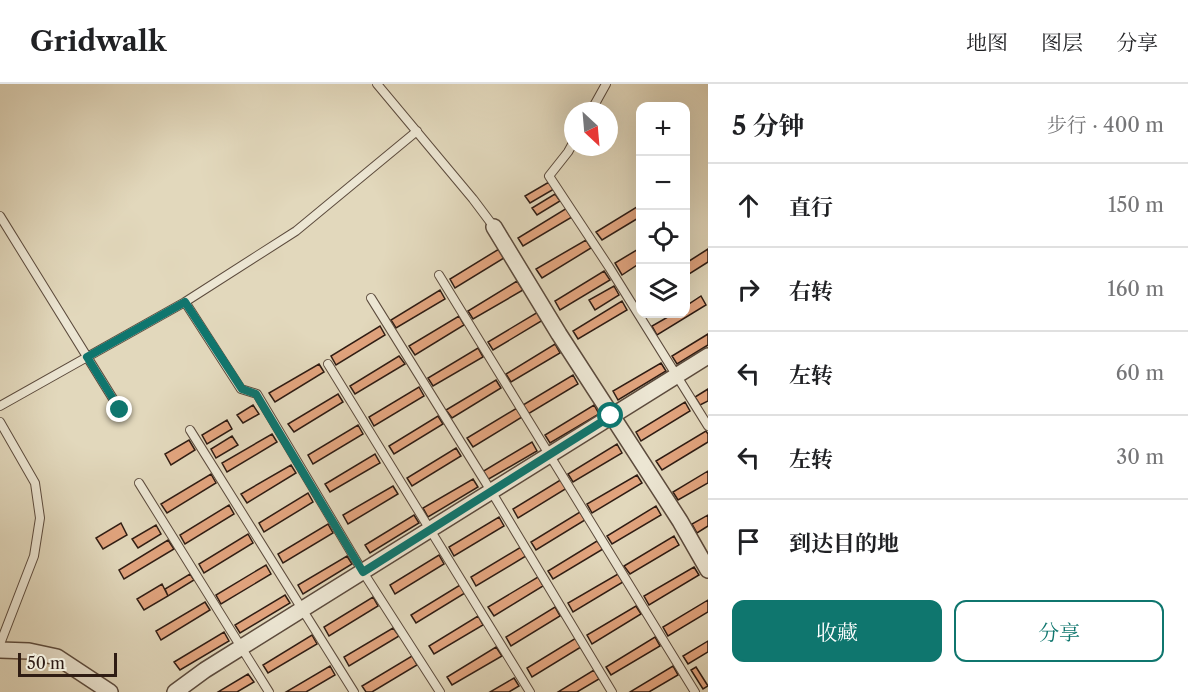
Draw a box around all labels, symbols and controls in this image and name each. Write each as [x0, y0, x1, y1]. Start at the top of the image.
text: Gridwalk [30, 24, 166, 58]
text: 地图 [966, 30, 1008, 55]
text: 图层 [1041, 30, 1083, 55]
text: 分享 [1116, 30, 1158, 55]
north arrow [564, 102, 618, 156]
map controls [636, 102, 690, 318]
button: + [636, 102, 690, 156]
text: 5 分钟 [732, 110, 805, 142]
text: 步行 · 400 m [1047, 113, 1164, 137]
button: − [636, 156, 690, 210]
icon: ahead [732, 189, 765, 222]
text: 150 m [1108, 193, 1164, 217]
text: 直行 [789, 194, 833, 221]
button: locate [636, 210, 690, 264]
button: layers [636, 264, 690, 318]
icon: right [732, 273, 765, 306]
text: 160 m [1107, 277, 1164, 301]
text: 右转 [789, 278, 833, 305]
icon: left [732, 357, 765, 390]
text: 60 m [1116, 361, 1164, 385]
text: 左转 [789, 362, 833, 389]
route end [106, 396, 132, 422]
route start [597, 402, 623, 428]
icon: left [732, 441, 765, 474]
text: 30 m [1116, 445, 1164, 469]
text: 左转 [789, 446, 833, 473]
icon: arrive [732, 525, 765, 558]
text: 到达目的地 [789, 530, 899, 557]
button: 收藏 [732, 600, 942, 662]
button: 分享 [954, 600, 1164, 662]
scale bar [18, 650, 117, 678]
text: 50 m [27, 653, 65, 673]

